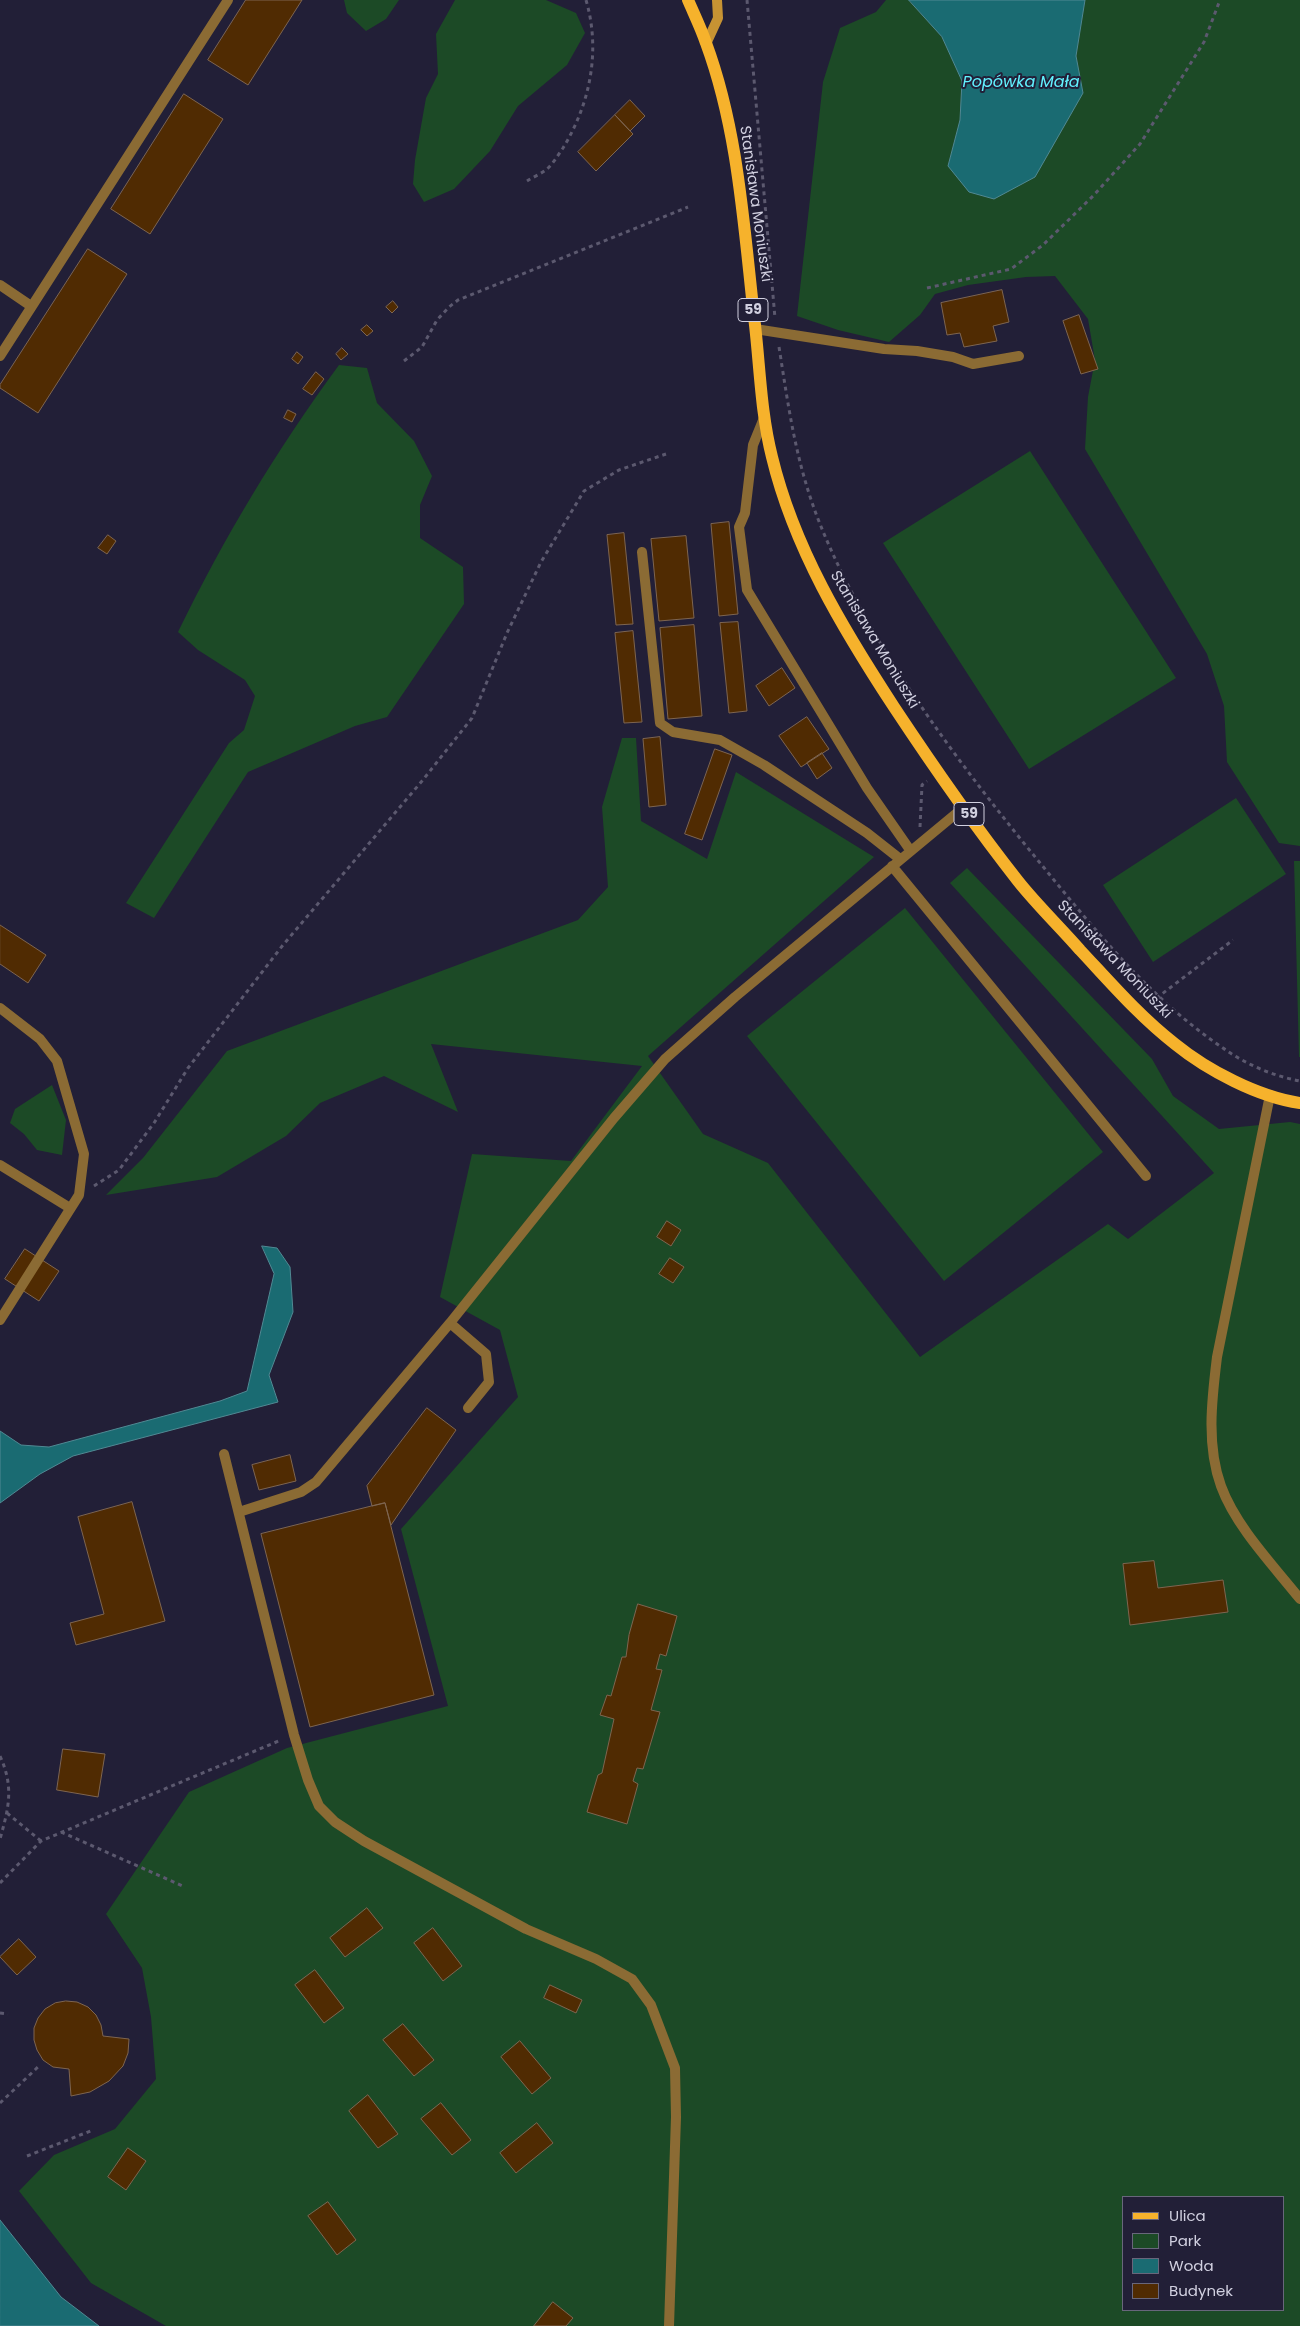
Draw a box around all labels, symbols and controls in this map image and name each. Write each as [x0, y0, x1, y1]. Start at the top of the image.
water label: Popówka Mała [963, 73, 1079, 93]
street label: Stanisława Moniuszki [735, 125, 775, 283]
road number: 59 [738, 298, 768, 322]
street label: Stanisława Moniuszki [826, 568, 922, 712]
road number: 59 [954, 802, 984, 826]
street label: Stanisława Moniuszki [1053, 897, 1175, 1023]
legend [1122, 2196, 1285, 2311]
text: Ulica [1169, 2205, 1206, 2226]
text: Park [1169, 2230, 1201, 2251]
text: Woda [1169, 2255, 1214, 2276]
text: Budynek [1169, 2280, 1233, 2301]

